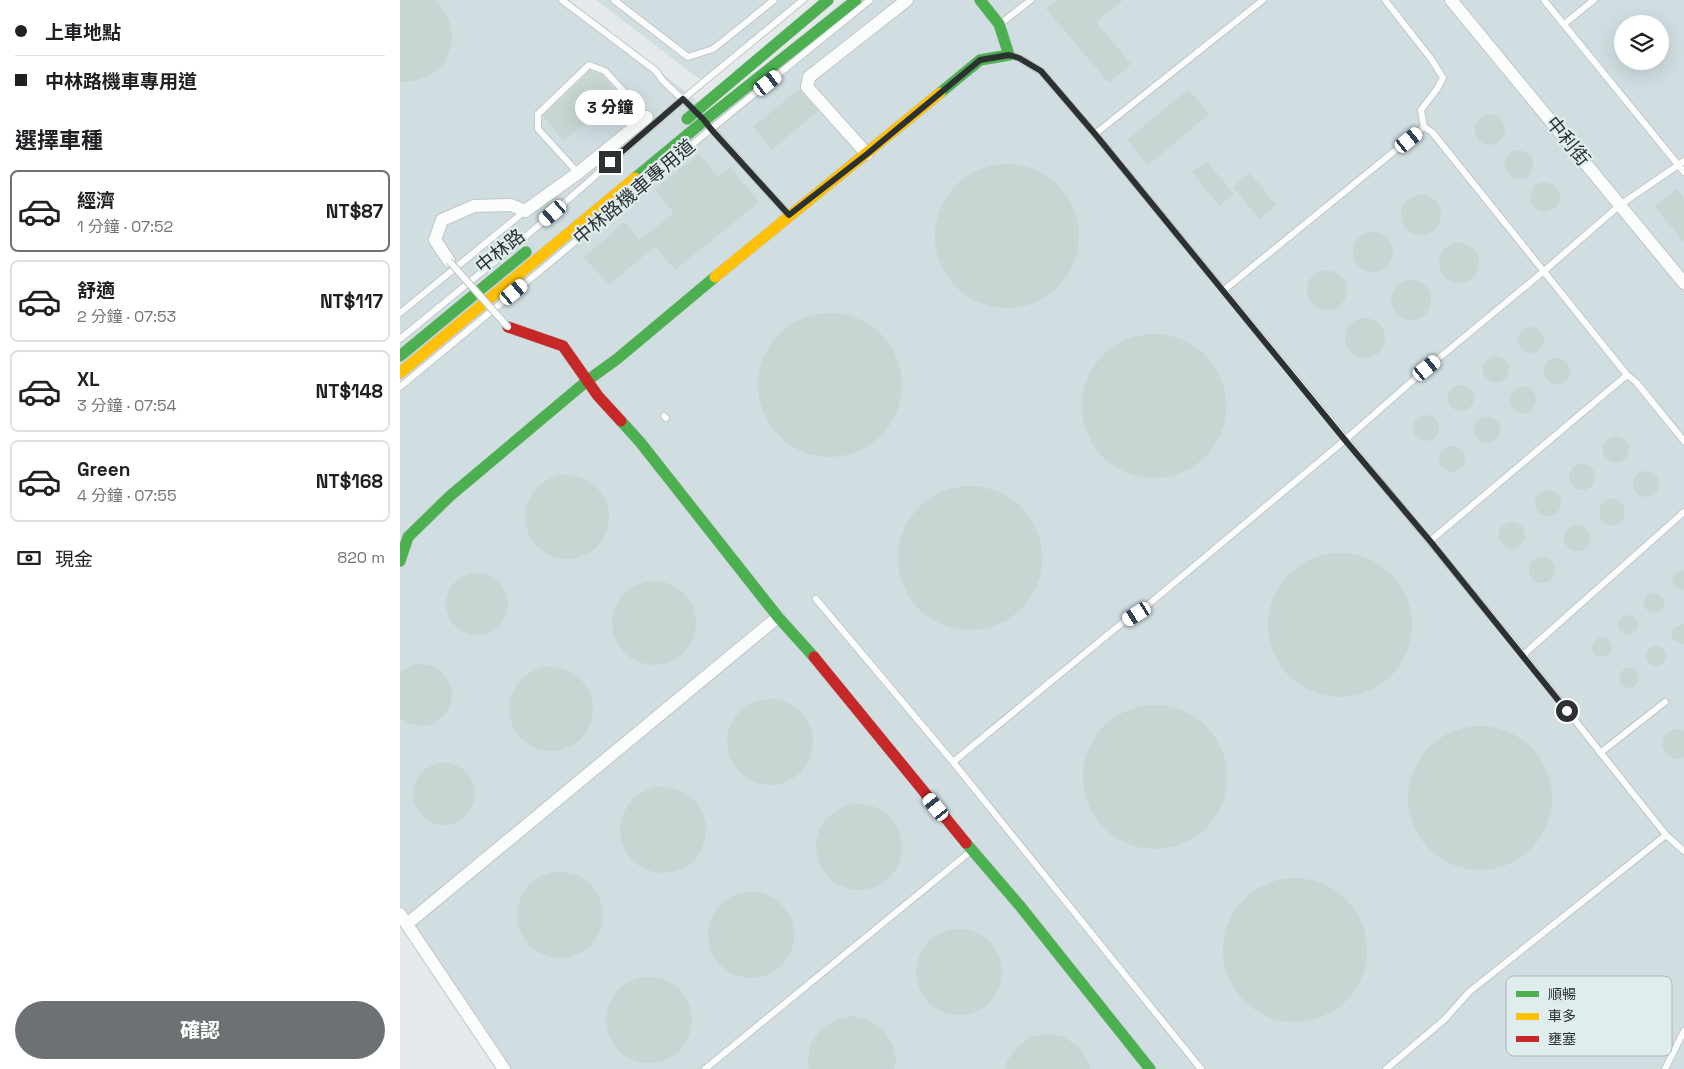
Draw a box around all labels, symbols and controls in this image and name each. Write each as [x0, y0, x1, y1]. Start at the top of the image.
map controls [1614, 15, 1669, 70]
button: layers [1614, 15, 1669, 70]
text: 上車地點 [45, 20, 121, 45]
car [751, 68, 784, 98]
text: 中林路機車專用道 [45, 69, 197, 94]
callout: 3 分鐘 [575, 90, 645, 124]
text: 3 分鐘 [587, 97, 633, 118]
street label: 中利街 [1540, 111, 1596, 171]
car [1392, 125, 1425, 155]
text: 選擇車種 [15, 126, 103, 154]
street label: 中林路機車專用道 [568, 134, 700, 250]
route end [599, 151, 621, 173]
text: 經濟 [77, 188, 115, 213]
icon: car [17, 189, 62, 234]
car [536, 197, 569, 229]
text: NT$87 [326, 199, 383, 224]
text: 1 分鐘 · 07:52 [77, 216, 173, 237]
street label: 中林路 [470, 223, 530, 279]
car [497, 277, 530, 307]
text: 舒適 [77, 278, 115, 303]
icon: car [17, 279, 62, 324]
text: NT$117 [320, 289, 383, 314]
text: 2 分鐘 · 07:53 [77, 306, 176, 327]
car [1410, 353, 1443, 383]
text: XL [77, 367, 100, 392]
icon: car [17, 369, 62, 414]
text: NT$148 [316, 379, 383, 404]
text: 3 分鐘 · 07:54 [77, 395, 177, 416]
text: Green [77, 457, 130, 482]
icon: car [17, 459, 62, 504]
text: NT$168 [316, 469, 383, 494]
text: 4 分鐘 · 07:55 [77, 485, 177, 506]
icon: cash [15, 544, 43, 572]
text: 現金 [55, 547, 93, 572]
text: 820 m [337, 547, 385, 568]
car [1120, 600, 1153, 628]
route start [1556, 700, 1578, 722]
car [920, 791, 951, 823]
legend [1506, 976, 1672, 1056]
text: 順暢 [1548, 985, 1576, 1003]
button: 確認 [15, 1001, 385, 1059]
text: 車多 [1548, 1007, 1576, 1025]
text: 壅塞 [1548, 1030, 1576, 1048]

